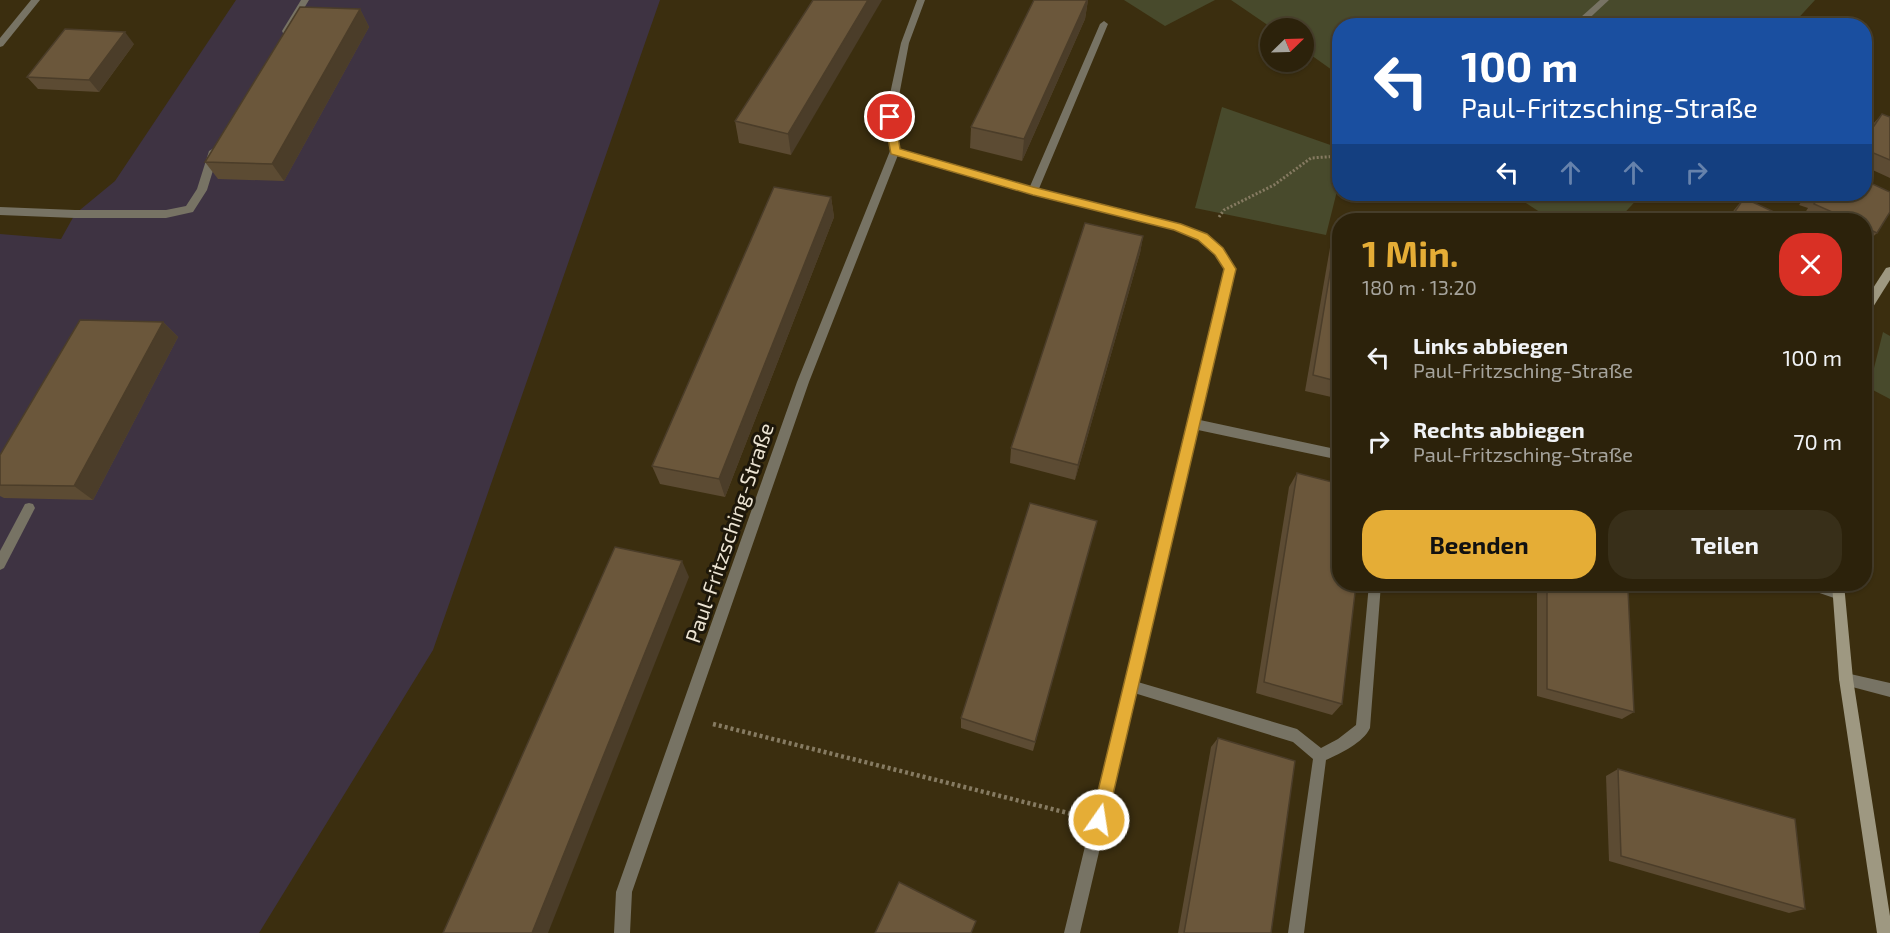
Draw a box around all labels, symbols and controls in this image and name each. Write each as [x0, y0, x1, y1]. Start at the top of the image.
north arrow [1260, 18, 1314, 72]
map controls [1260, 18, 1314, 72]
text: 100 m [1461, 40, 1578, 90]
icon: left [1362, 42, 1440, 120]
pin [864, 91, 915, 142]
text: Paul-Fritzsching-Straße [1461, 91, 1758, 123]
icon: arrive [873, 100, 906, 133]
icon: left [1491, 156, 1524, 189]
icon: ahead [1554, 156, 1587, 189]
icon: ahead [1617, 156, 1650, 189]
icon: right [1680, 156, 1713, 189]
text: 1 Min. [1362, 231, 1459, 274]
button: close [1779, 233, 1842, 296]
text: 180 m · 13:20 [1362, 275, 1477, 299]
text: Links abbiegen [1413, 332, 1568, 358]
icon: left [1362, 341, 1395, 374]
text: 100 m [1783, 344, 1842, 370]
text: Paul-Fritzsching-Straße [1413, 358, 1633, 382]
text: Rechts abbiegen [1413, 416, 1585, 442]
street label: Paul-Fritzsching-Straße [679, 419, 778, 646]
icon: right [1362, 425, 1395, 458]
text: 70 m [1793, 428, 1842, 454]
text: Paul-Fritzsching-Straße [1413, 442, 1633, 466]
button: Beenden [1362, 510, 1596, 579]
button: Teilen [1608, 510, 1842, 579]
position arrow [1067, 788, 1131, 852]

